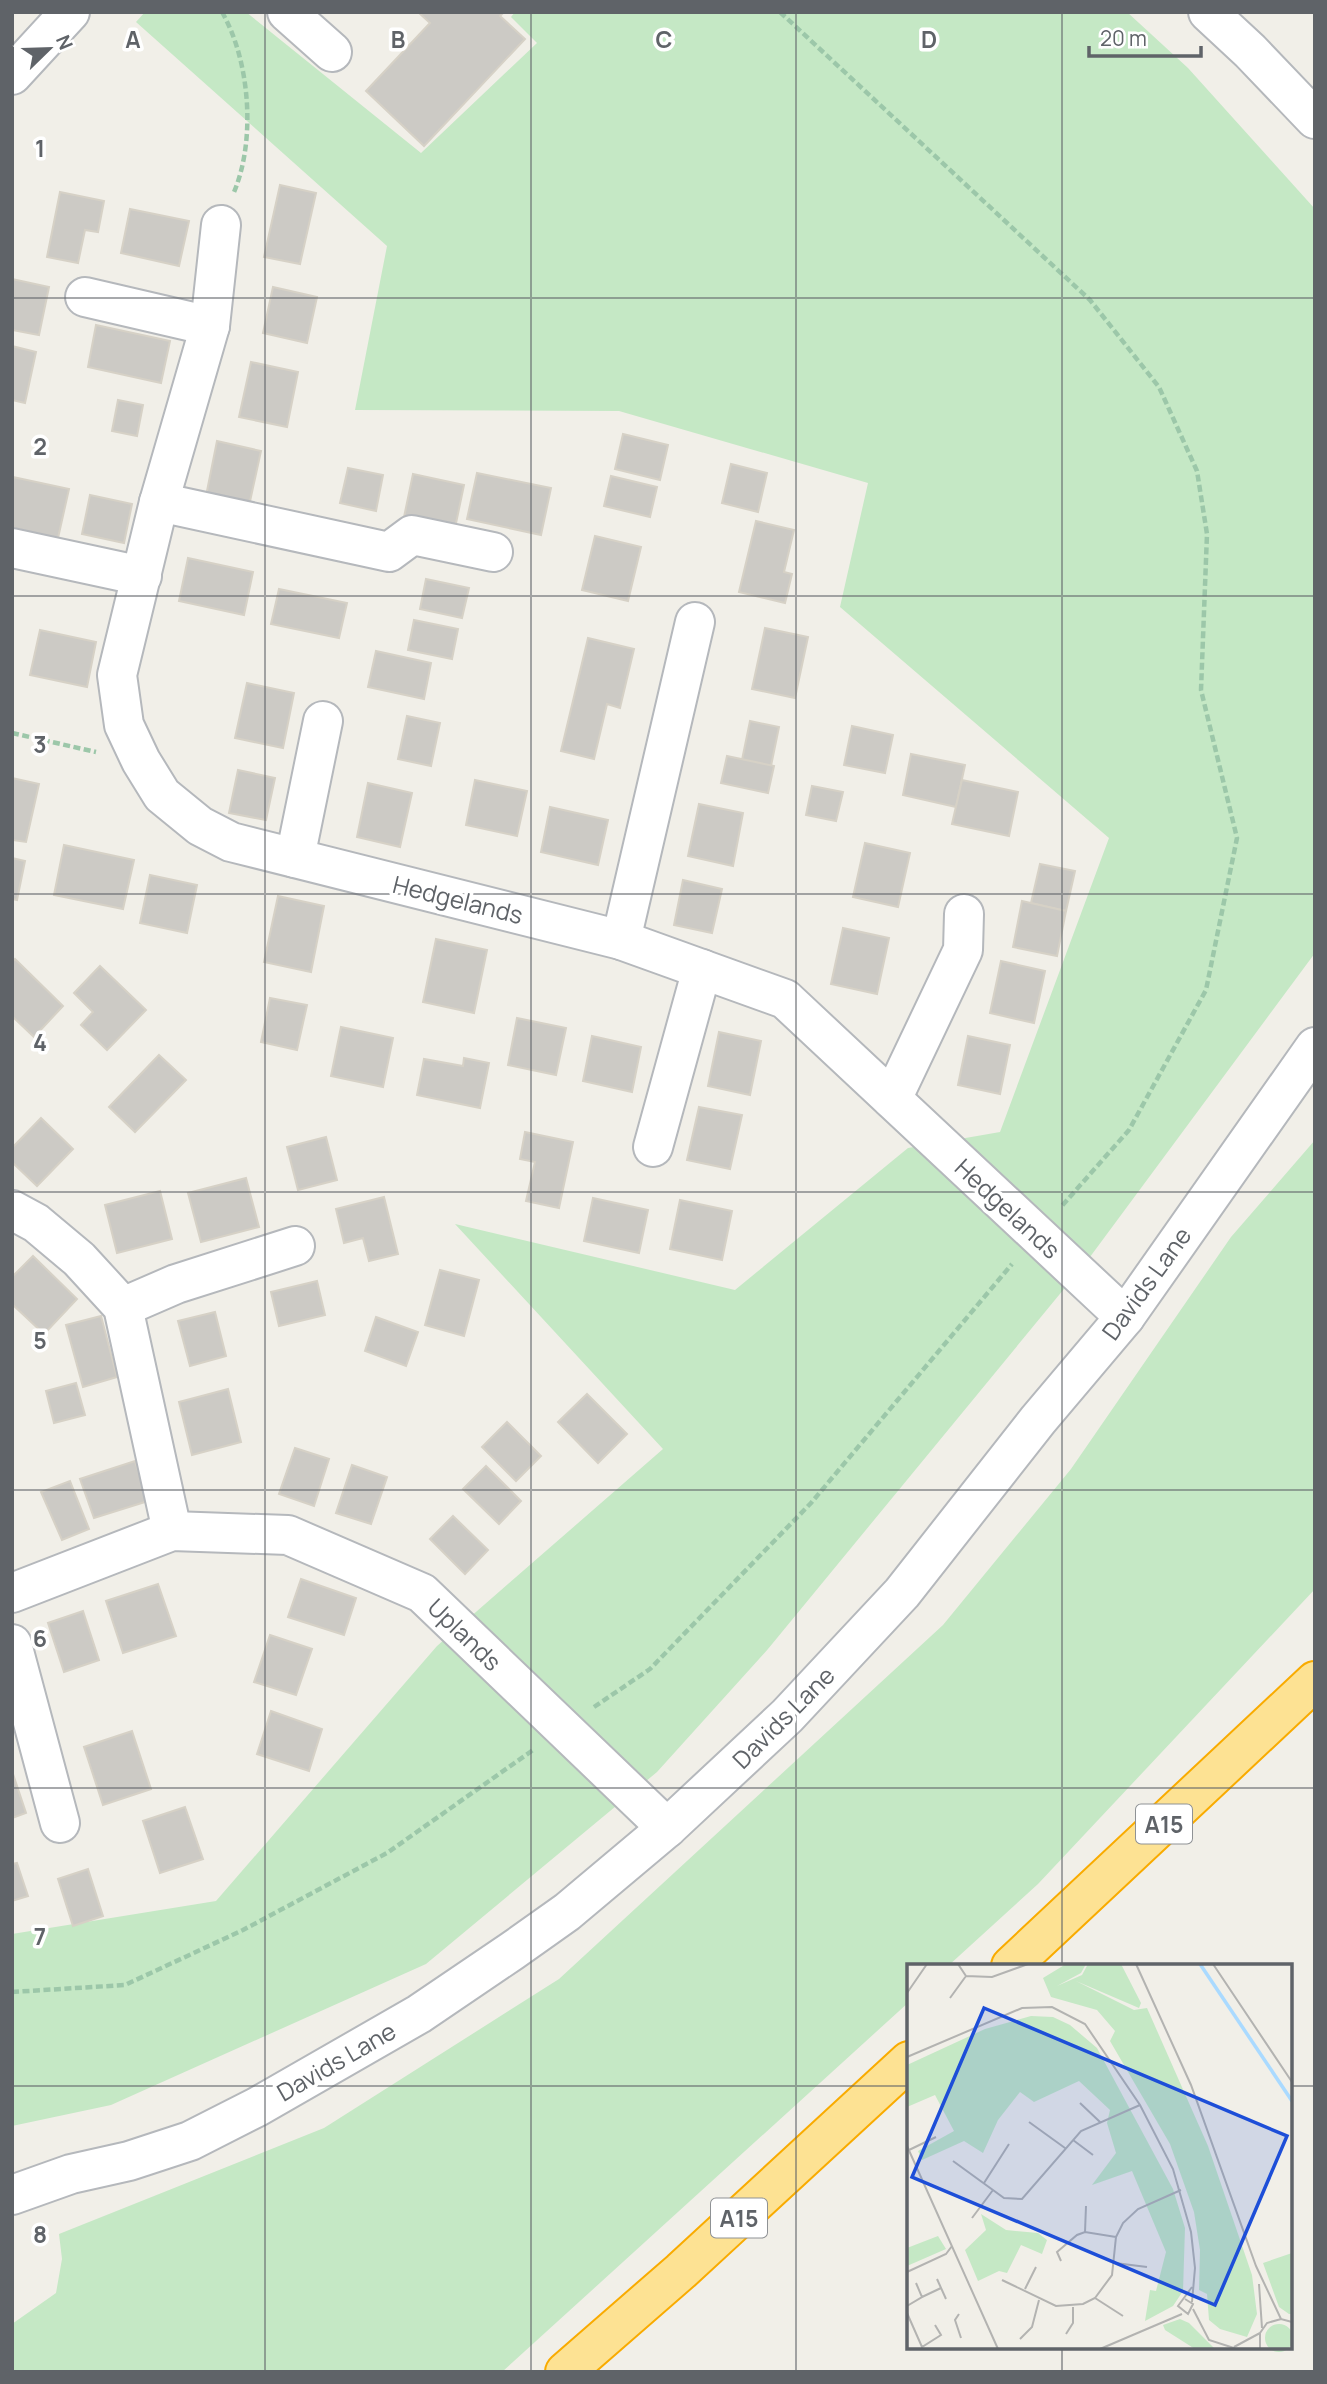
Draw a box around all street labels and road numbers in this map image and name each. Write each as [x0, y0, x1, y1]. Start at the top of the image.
street label: Hedgelands [390, 867, 526, 931]
street label: Hedgelands [948, 1151, 1068, 1265]
street label: Davids Lane [1094, 1220, 1198, 1346]
street label: Uplands [421, 1591, 509, 1677]
street label: Davids Lane [725, 1659, 841, 1775]
road number: A15 [1136, 1804, 1192, 1843]
street label: Davids Lane [271, 2014, 401, 2108]
road number: A15 [711, 2198, 767, 2238]

